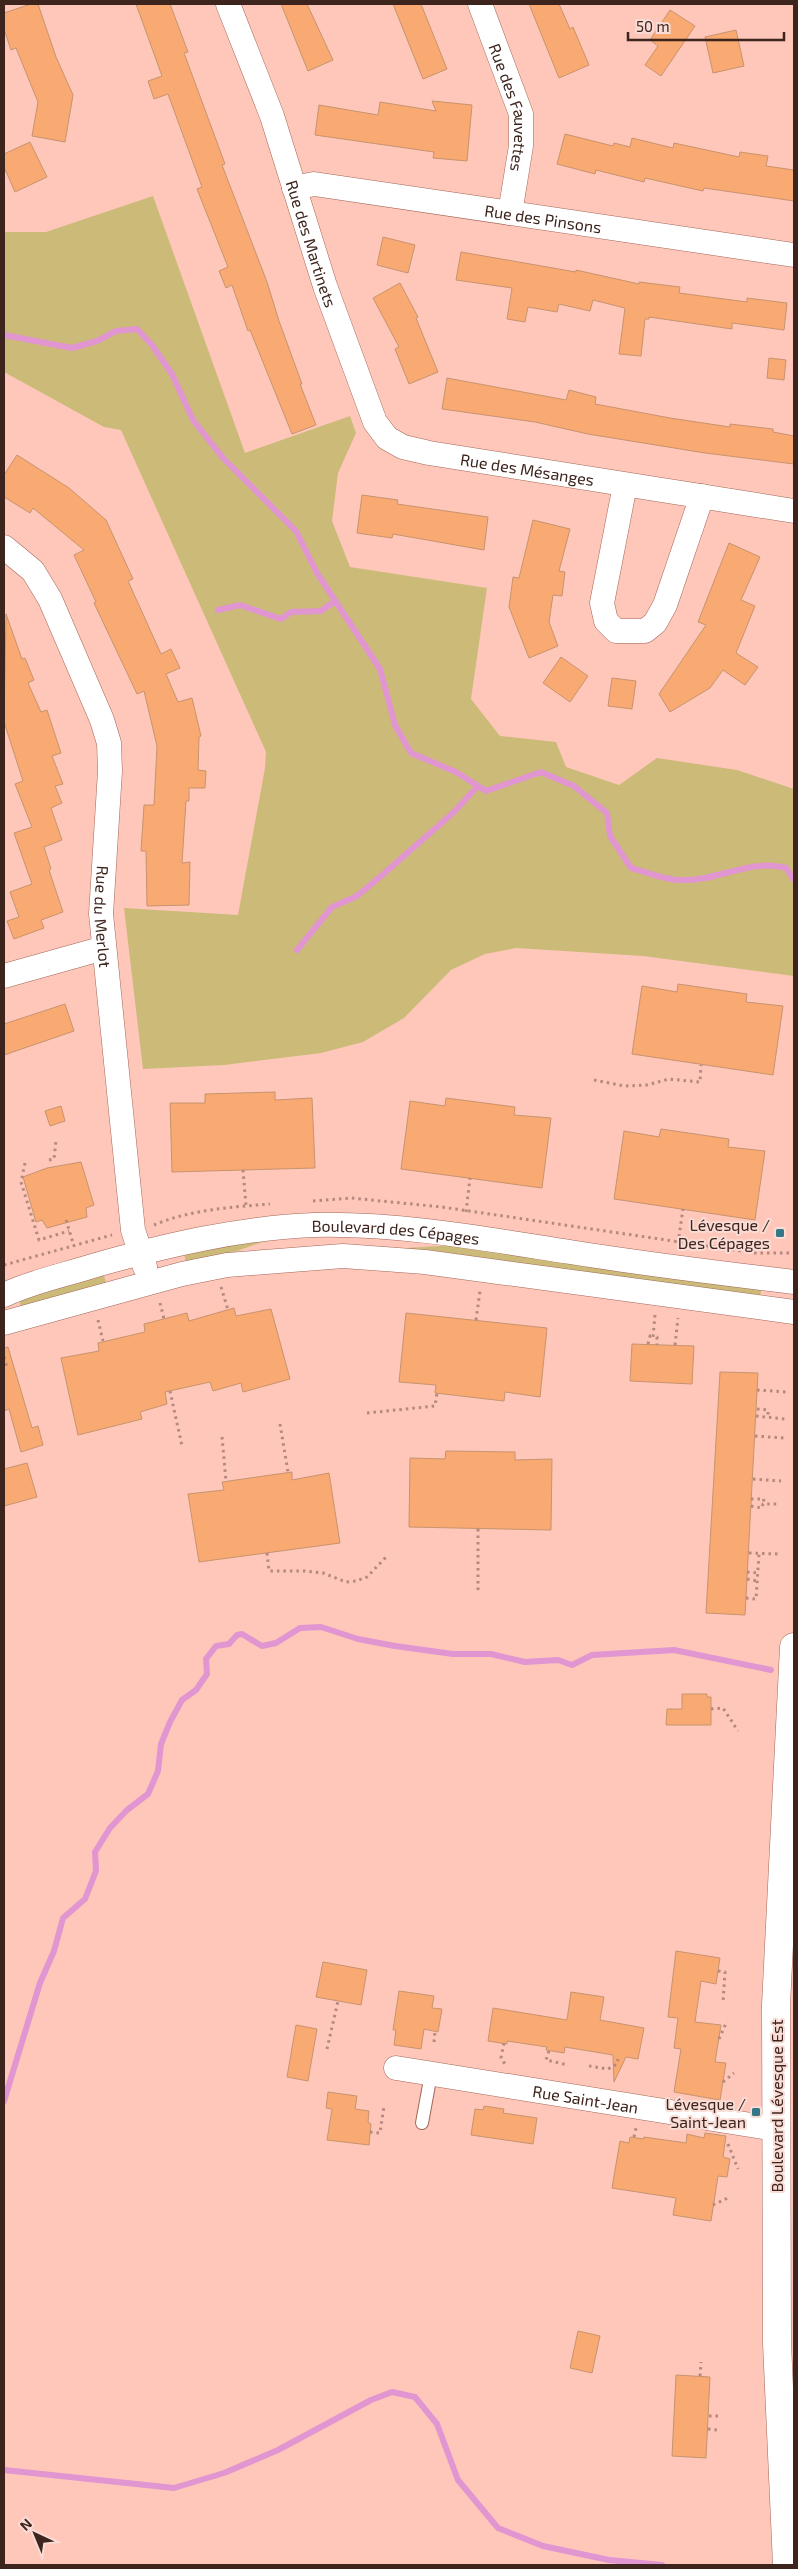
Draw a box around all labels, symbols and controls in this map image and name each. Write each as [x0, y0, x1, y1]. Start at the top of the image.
scale bar [628, 10, 784, 42]
text: 50 m [636, 17, 670, 35]
street label: Rue des Fauvettes [486, 41, 531, 173]
street label: Rue des Martinets [283, 178, 341, 310]
street label: Rue des Pinsons [483, 200, 603, 236]
street label: Rue des Mésanges [459, 449, 596, 489]
street label: Rue du Merlot [91, 865, 116, 968]
street label: Boulevard des Cépages [312, 1215, 481, 1247]
place label: Lévesque / Des Cépages [678, 1215, 770, 1252]
marker: Lévesque / Des Cépages [774, 1227, 786, 1239]
street label: Boulevard Lévesque Est [767, 2019, 786, 2193]
street label: Rue Saint-Jean [531, 2081, 640, 2116]
place label: Lévesque / Saint-Jean [665, 2094, 746, 2131]
marker: Lévesque / Saint-Jean [750, 2106, 762, 2118]
north arrow [10, 2509, 60, 2559]
text: N [16, 2515, 35, 2534]

